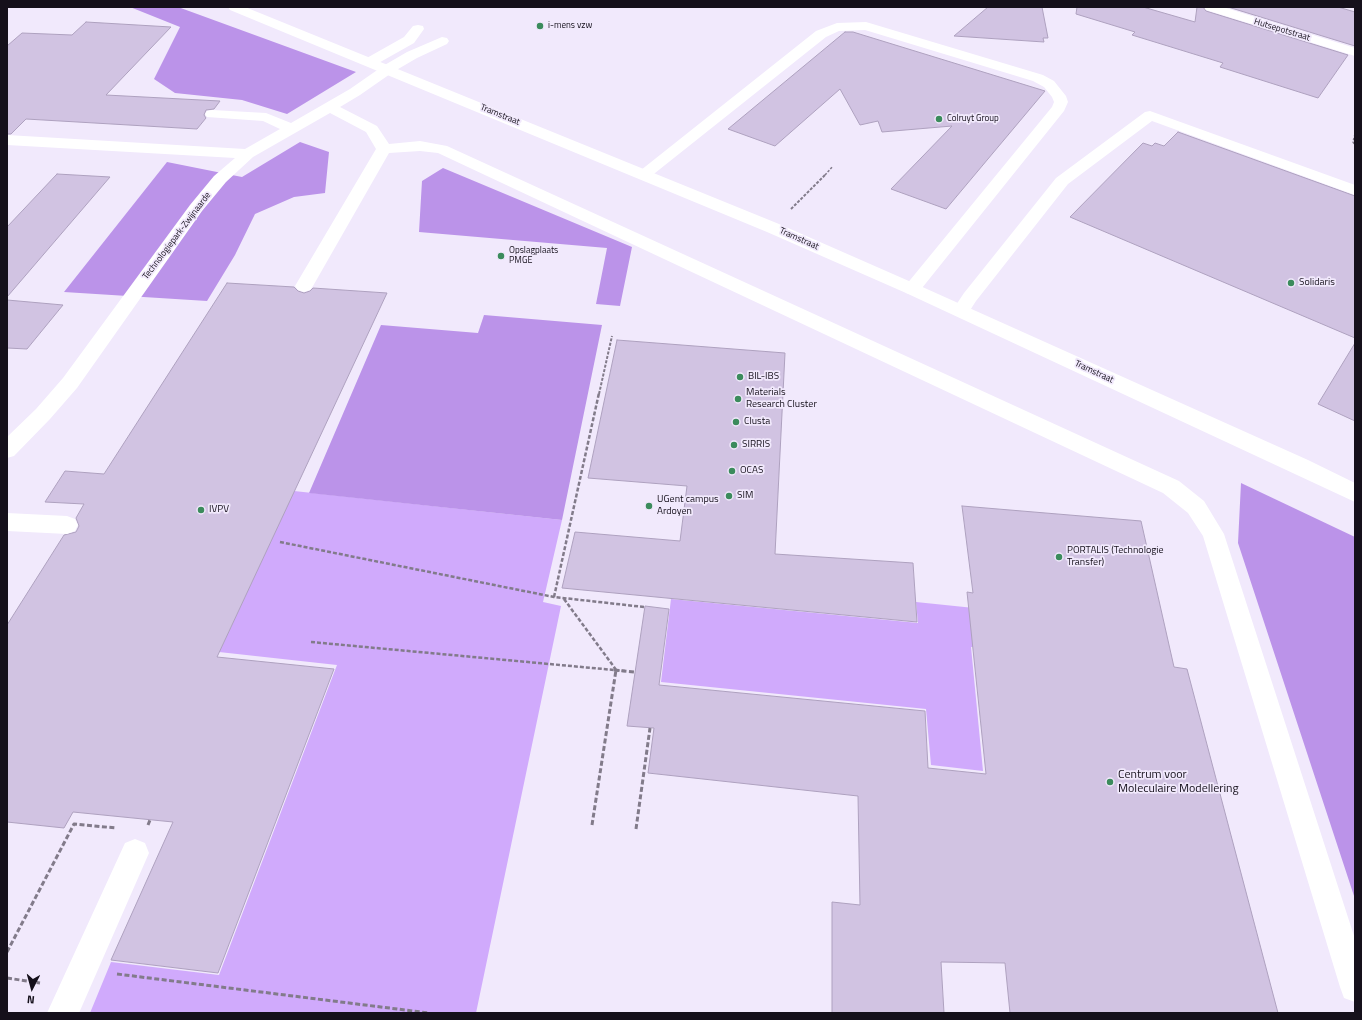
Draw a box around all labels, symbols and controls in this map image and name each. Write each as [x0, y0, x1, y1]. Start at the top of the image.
street label: Hutsepotstraat [1253, 16, 1311, 44]
marker: i-mens vzw [535, 21, 545, 31]
place label: i-mens vzw [548, 21, 592, 31]
street label: Tramstraat [479, 102, 521, 128]
marker: Colruyt Group [934, 114, 944, 124]
place label: Colruyt Group [947, 114, 999, 124]
street label: Technologiepark-Zwijnaarde [141, 190, 213, 282]
street label: Tramstraat [778, 226, 820, 252]
place label: Opslagplaats PMGE [509, 246, 558, 267]
marker: Opslagplaats PMGE [496, 251, 506, 261]
place label: Solidaris [1299, 277, 1335, 289]
marker: Solidaris [1286, 278, 1296, 288]
street label: Tramstraat [1073, 358, 1115, 386]
place label: BIL-IBS [748, 371, 779, 383]
marker: BIL-IBS [735, 372, 745, 382]
place label: Materials Research Cluster [746, 387, 817, 410]
marker: Materials Research Cluster [733, 394, 743, 404]
place label: Clusta [744, 416, 770, 428]
marker: Clusta [731, 417, 741, 427]
place label: SIRRIS [742, 439, 770, 451]
marker: SIRRIS [729, 440, 739, 450]
place label: OCAS [740, 465, 763, 477]
marker: OCAS [727, 466, 737, 476]
place label: SIM [737, 490, 753, 502]
marker: SIM [724, 491, 734, 501]
place label: UGent campus Ardoyen [657, 494, 719, 518]
marker: UGent campus Ardoyen [644, 501, 654, 511]
place label: IVPV [209, 504, 229, 516]
marker: IVPV [196, 505, 206, 515]
place label: PORTALIS (Technologie Transfer) [1067, 545, 1164, 568]
marker: PORTALIS (Technologie Transfer) [1054, 552, 1064, 562]
place label: Centrum voor Moleculaire Modellering [1118, 768, 1239, 796]
marker: Centrum voor Moleculaire Modellering [1105, 777, 1115, 787]
north arrow [12, 968, 52, 1008]
text: N [26, 992, 35, 1008]

